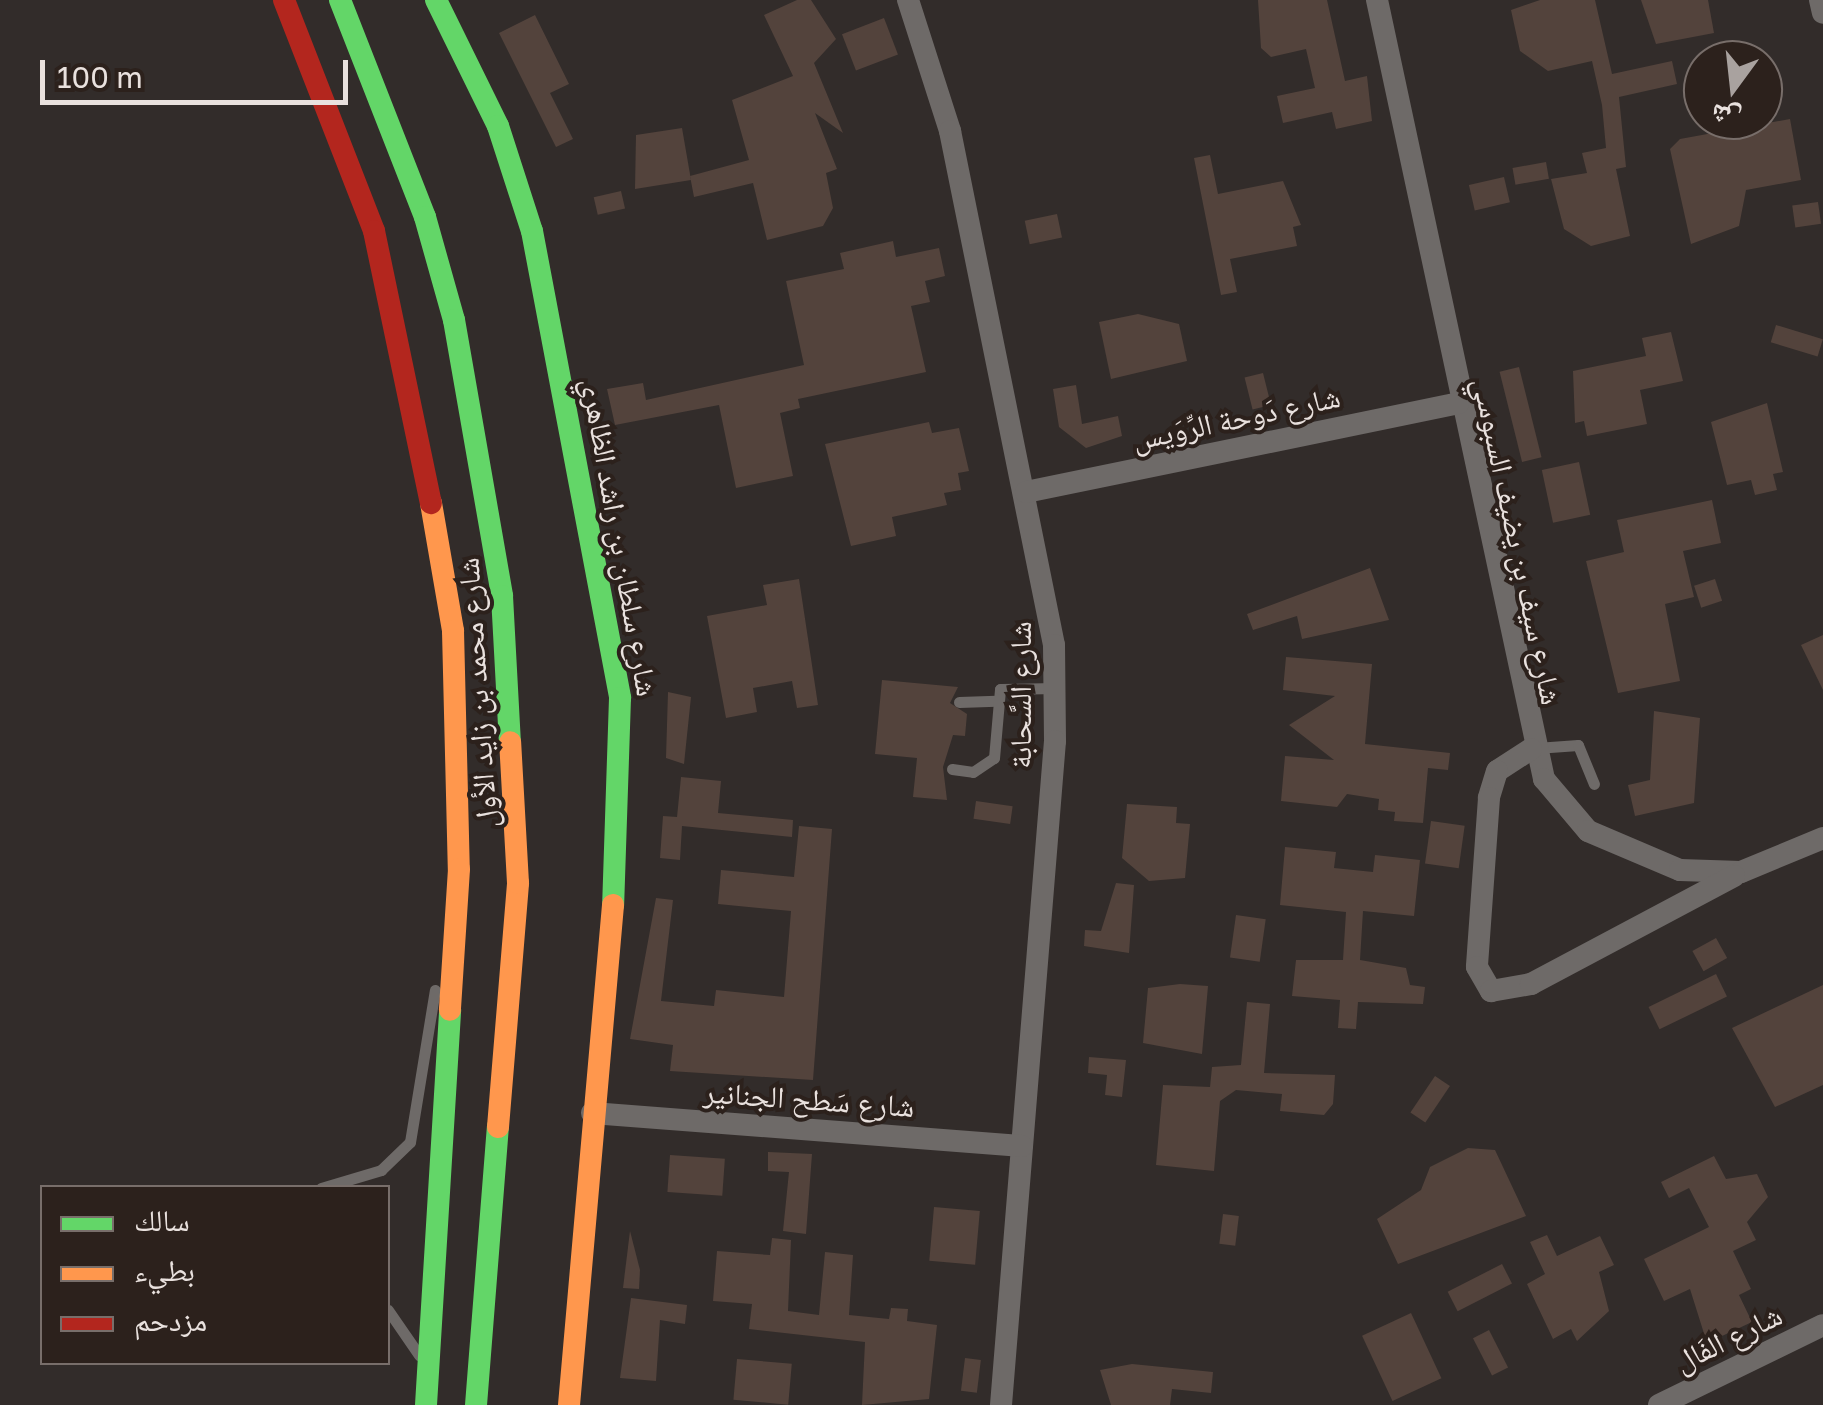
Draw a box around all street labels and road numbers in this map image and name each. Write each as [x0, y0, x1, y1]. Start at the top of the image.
street label: شارع سيف بن يضيف السبوسي [1466, 374, 1570, 708]
street label: شارع سلطان بن راشد الظاهري [574, 375, 666, 699]
street label: شارع دَوحة الرِّوَيس [1129, 378, 1343, 458]
street label: شارع محمد بن زايد الأول [450, 557, 504, 829]
street label: شارع السَّحابة [1002, 621, 1038, 769]
street label: شارع سَطح الجنانير [702, 1074, 916, 1124]
street label: شارع الفَال [1668, 1297, 1788, 1379]

